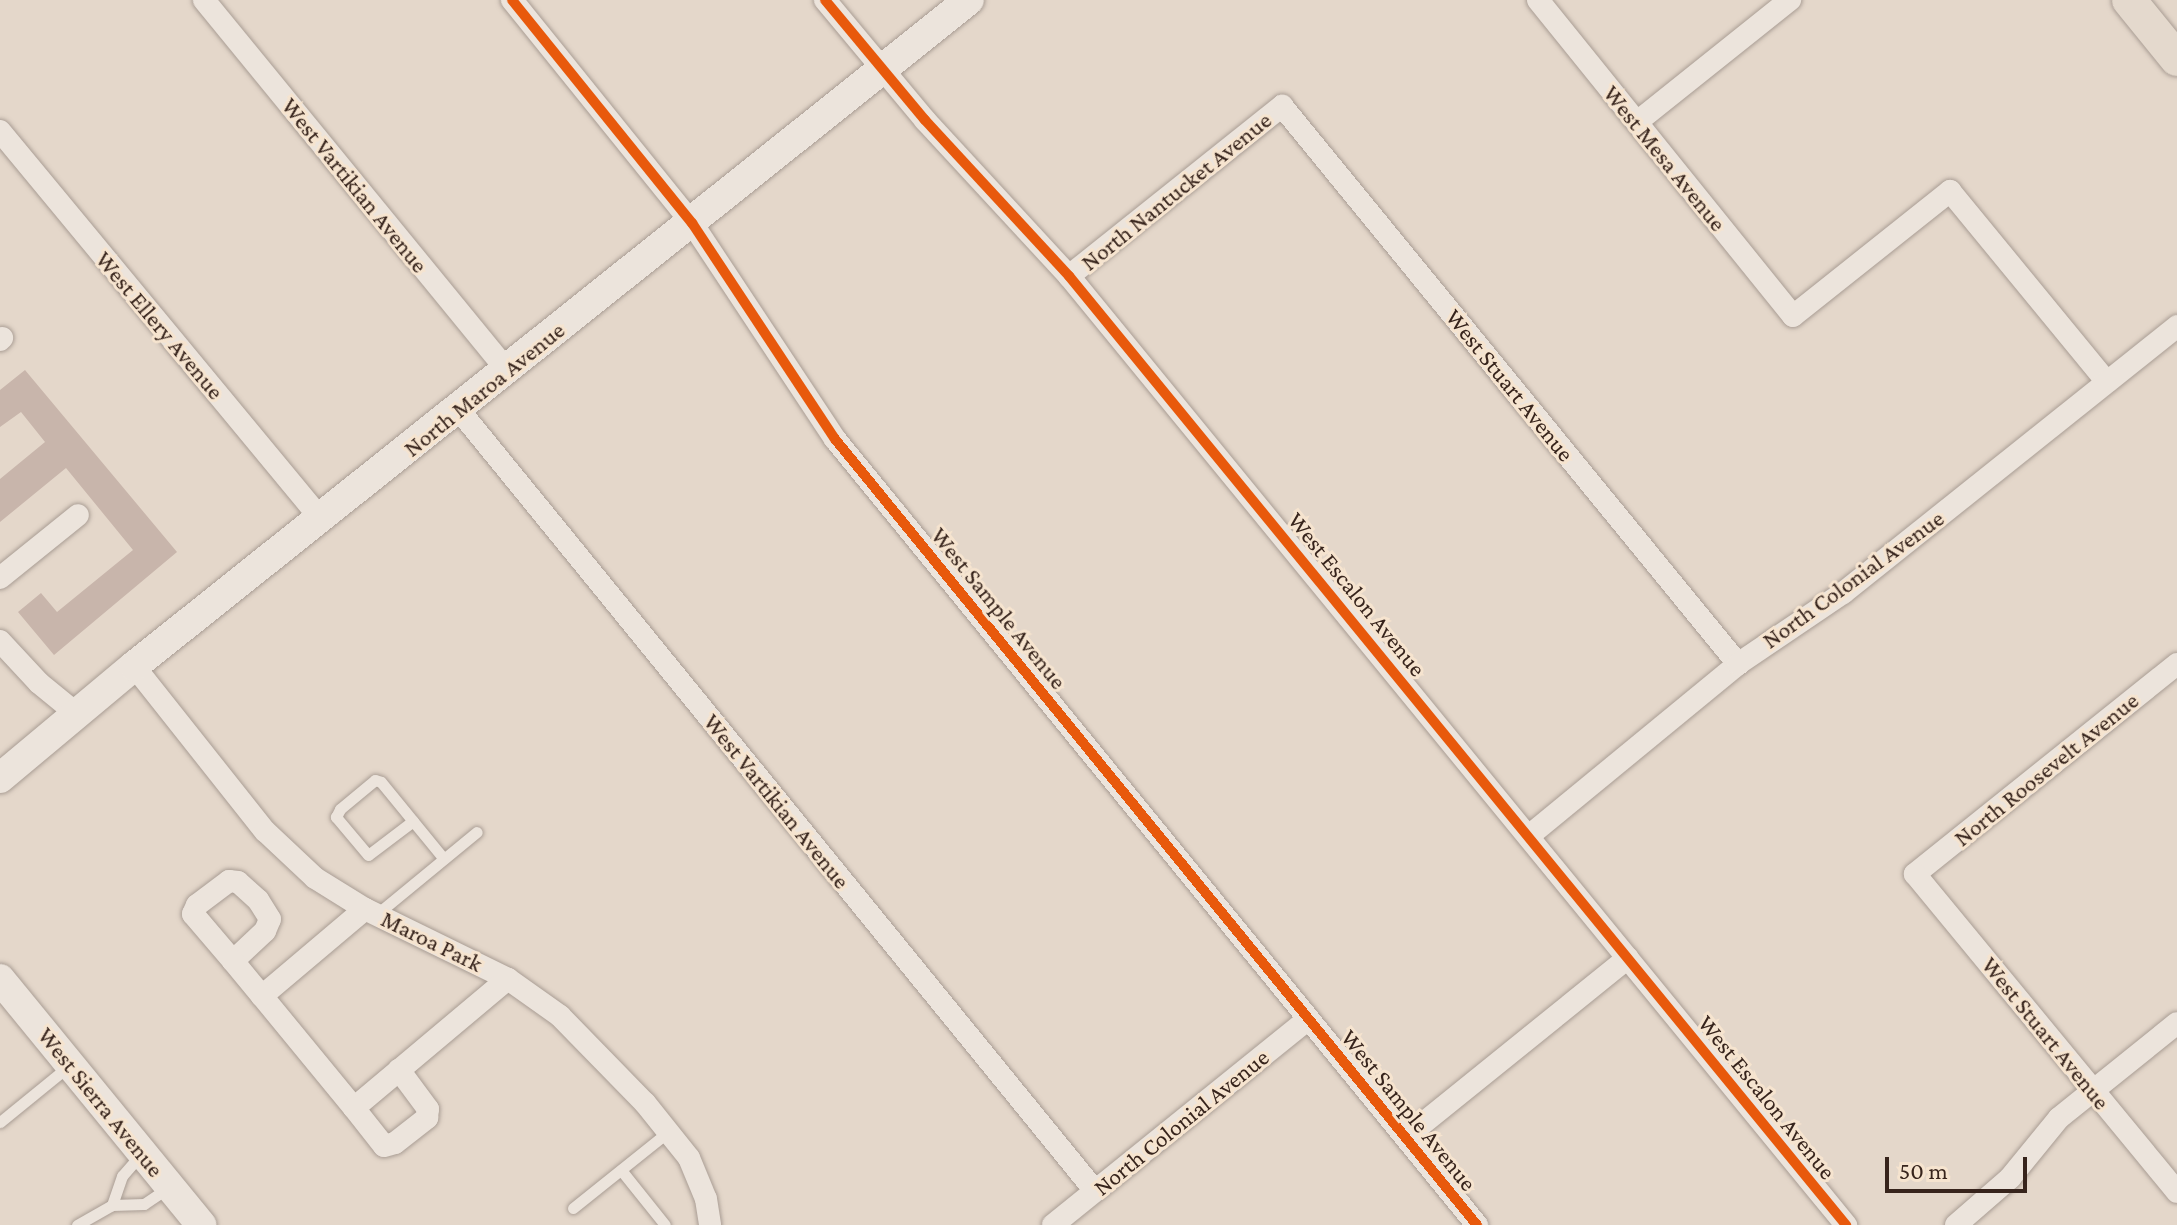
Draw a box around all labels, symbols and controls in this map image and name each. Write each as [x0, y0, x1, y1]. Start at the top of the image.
street label: West Mesa Avenue [1597, 79, 1733, 237]
street label: West Vartikian Avenue [276, 92, 434, 278]
street label: North Nantucket Avenue [1075, 105, 1277, 277]
street label: West Ellery Avenue [90, 245, 230, 405]
street label: West Stuart Avenue [1440, 303, 1580, 467]
street label: North Maroa Avenue [398, 315, 570, 463]
street label: North Colonial Avenue [1757, 503, 1949, 655]
street label: West Escalon Avenue [1282, 506, 1432, 682]
street label: West Sample Avenue [925, 521, 1073, 695]
street label: North Roosevelt Avenue [1948, 686, 2144, 852]
street label: West Vartikian Avenue [698, 708, 856, 894]
street label: Maroa Park [377, 904, 487, 978]
street label: West Stuart Avenue [1976, 951, 2116, 1115]
street label: West Escalon Avenue [1692, 1009, 1842, 1185]
street label: West Sierra Avenue [32, 1021, 170, 1183]
street label: West Sample Avenue [1335, 1023, 1483, 1197]
street label: North Colonial Avenue [1087, 1042, 1275, 1202]
scale bar [1889, 1141, 2031, 1191]
text: 50 m [1899, 1157, 1948, 1184]

